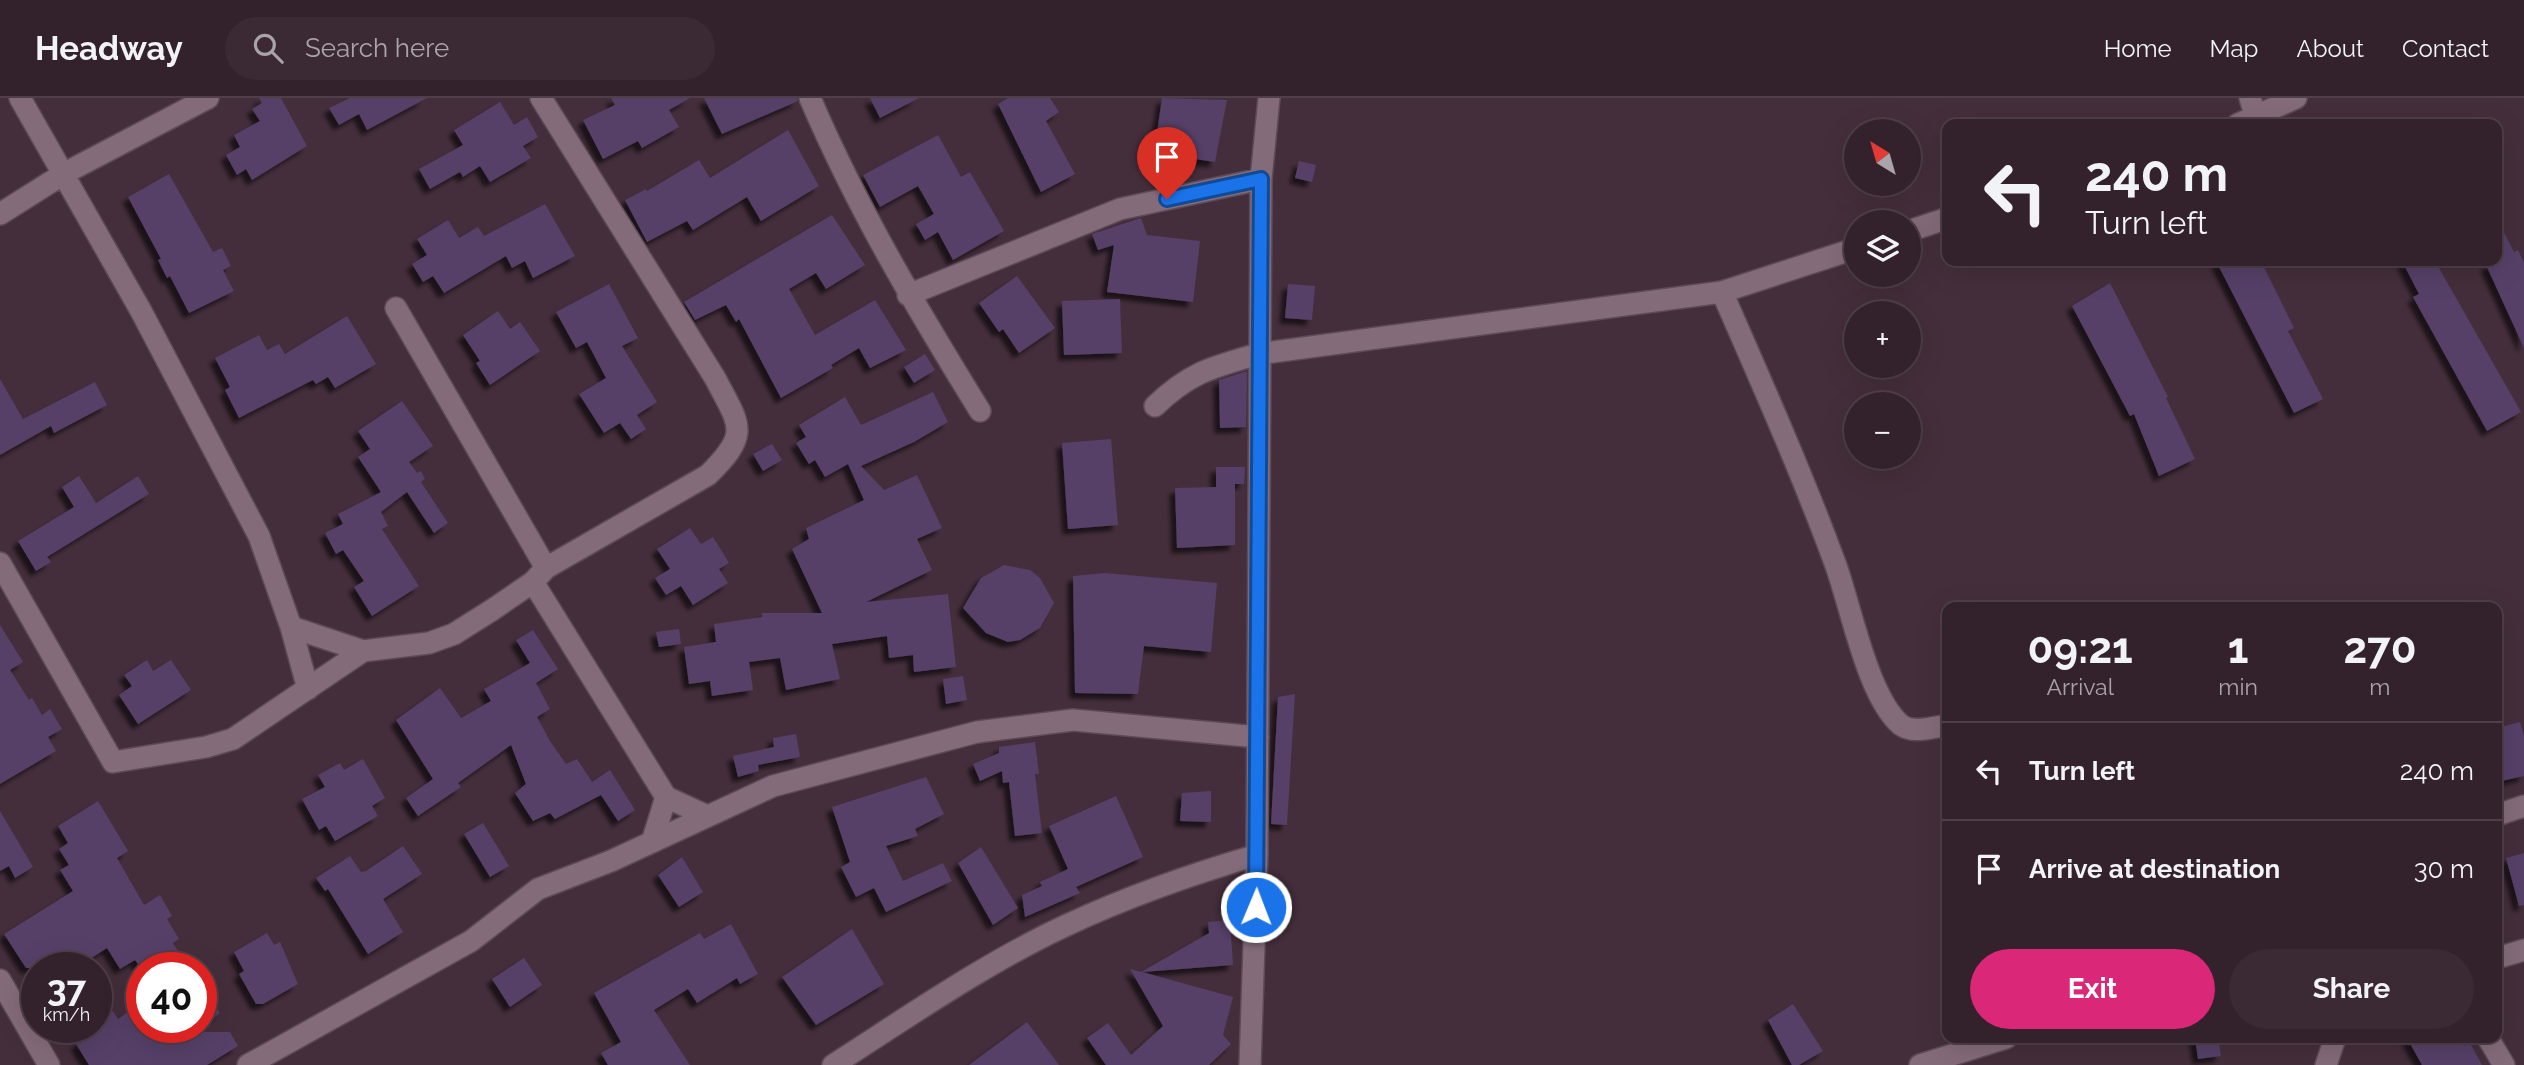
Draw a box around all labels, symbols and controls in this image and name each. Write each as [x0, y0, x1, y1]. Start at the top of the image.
search box [225, 17, 715, 80]
text: Headway [35, 29, 183, 68]
icon: search [249, 29, 287, 67]
text: Search here [305, 33, 449, 63]
text: Home [2104, 34, 2172, 63]
text: Map [2210, 34, 2258, 63]
text: About [2296, 34, 2364, 63]
text: Contact [2402, 34, 2489, 63]
north arrow [1844, 119, 1922, 196]
map controls [1844, 119, 1921, 469]
pin [1137, 127, 1197, 199]
icon: arrive [1148, 138, 1186, 176]
text: 240 m [2085, 145, 2228, 202]
icon: left [1970, 147, 2061, 238]
text: Turn left [2085, 204, 2207, 241]
button: layers [1844, 210, 1921, 287]
button: + [1844, 301, 1921, 378]
button: − [1844, 392, 1921, 469]
text: 09:21 [2028, 624, 2133, 673]
text: 1 [2228, 624, 2249, 673]
text: 270 [2343, 624, 2416, 673]
text: Arrival [2046, 673, 2114, 700]
text: min [2218, 673, 2258, 700]
text: m [2369, 673, 2391, 700]
icon: left [1970, 752, 2008, 790]
text: Turn left [2029, 756, 2135, 786]
text: 240 m [2400, 756, 2474, 786]
icon: arrive [1970, 850, 2008, 888]
text: Arrive at destination [2029, 854, 2280, 884]
text: 30 m [2414, 854, 2474, 884]
position arrow [1219, 870, 1293, 944]
button: Exit [1970, 949, 2215, 1029]
button: Share [2229, 949, 2474, 1029]
speed limit sign: 40 [126, 952, 217, 1043]
text: 37 [47, 968, 86, 1009]
text: km/h [43, 1004, 90, 1025]

